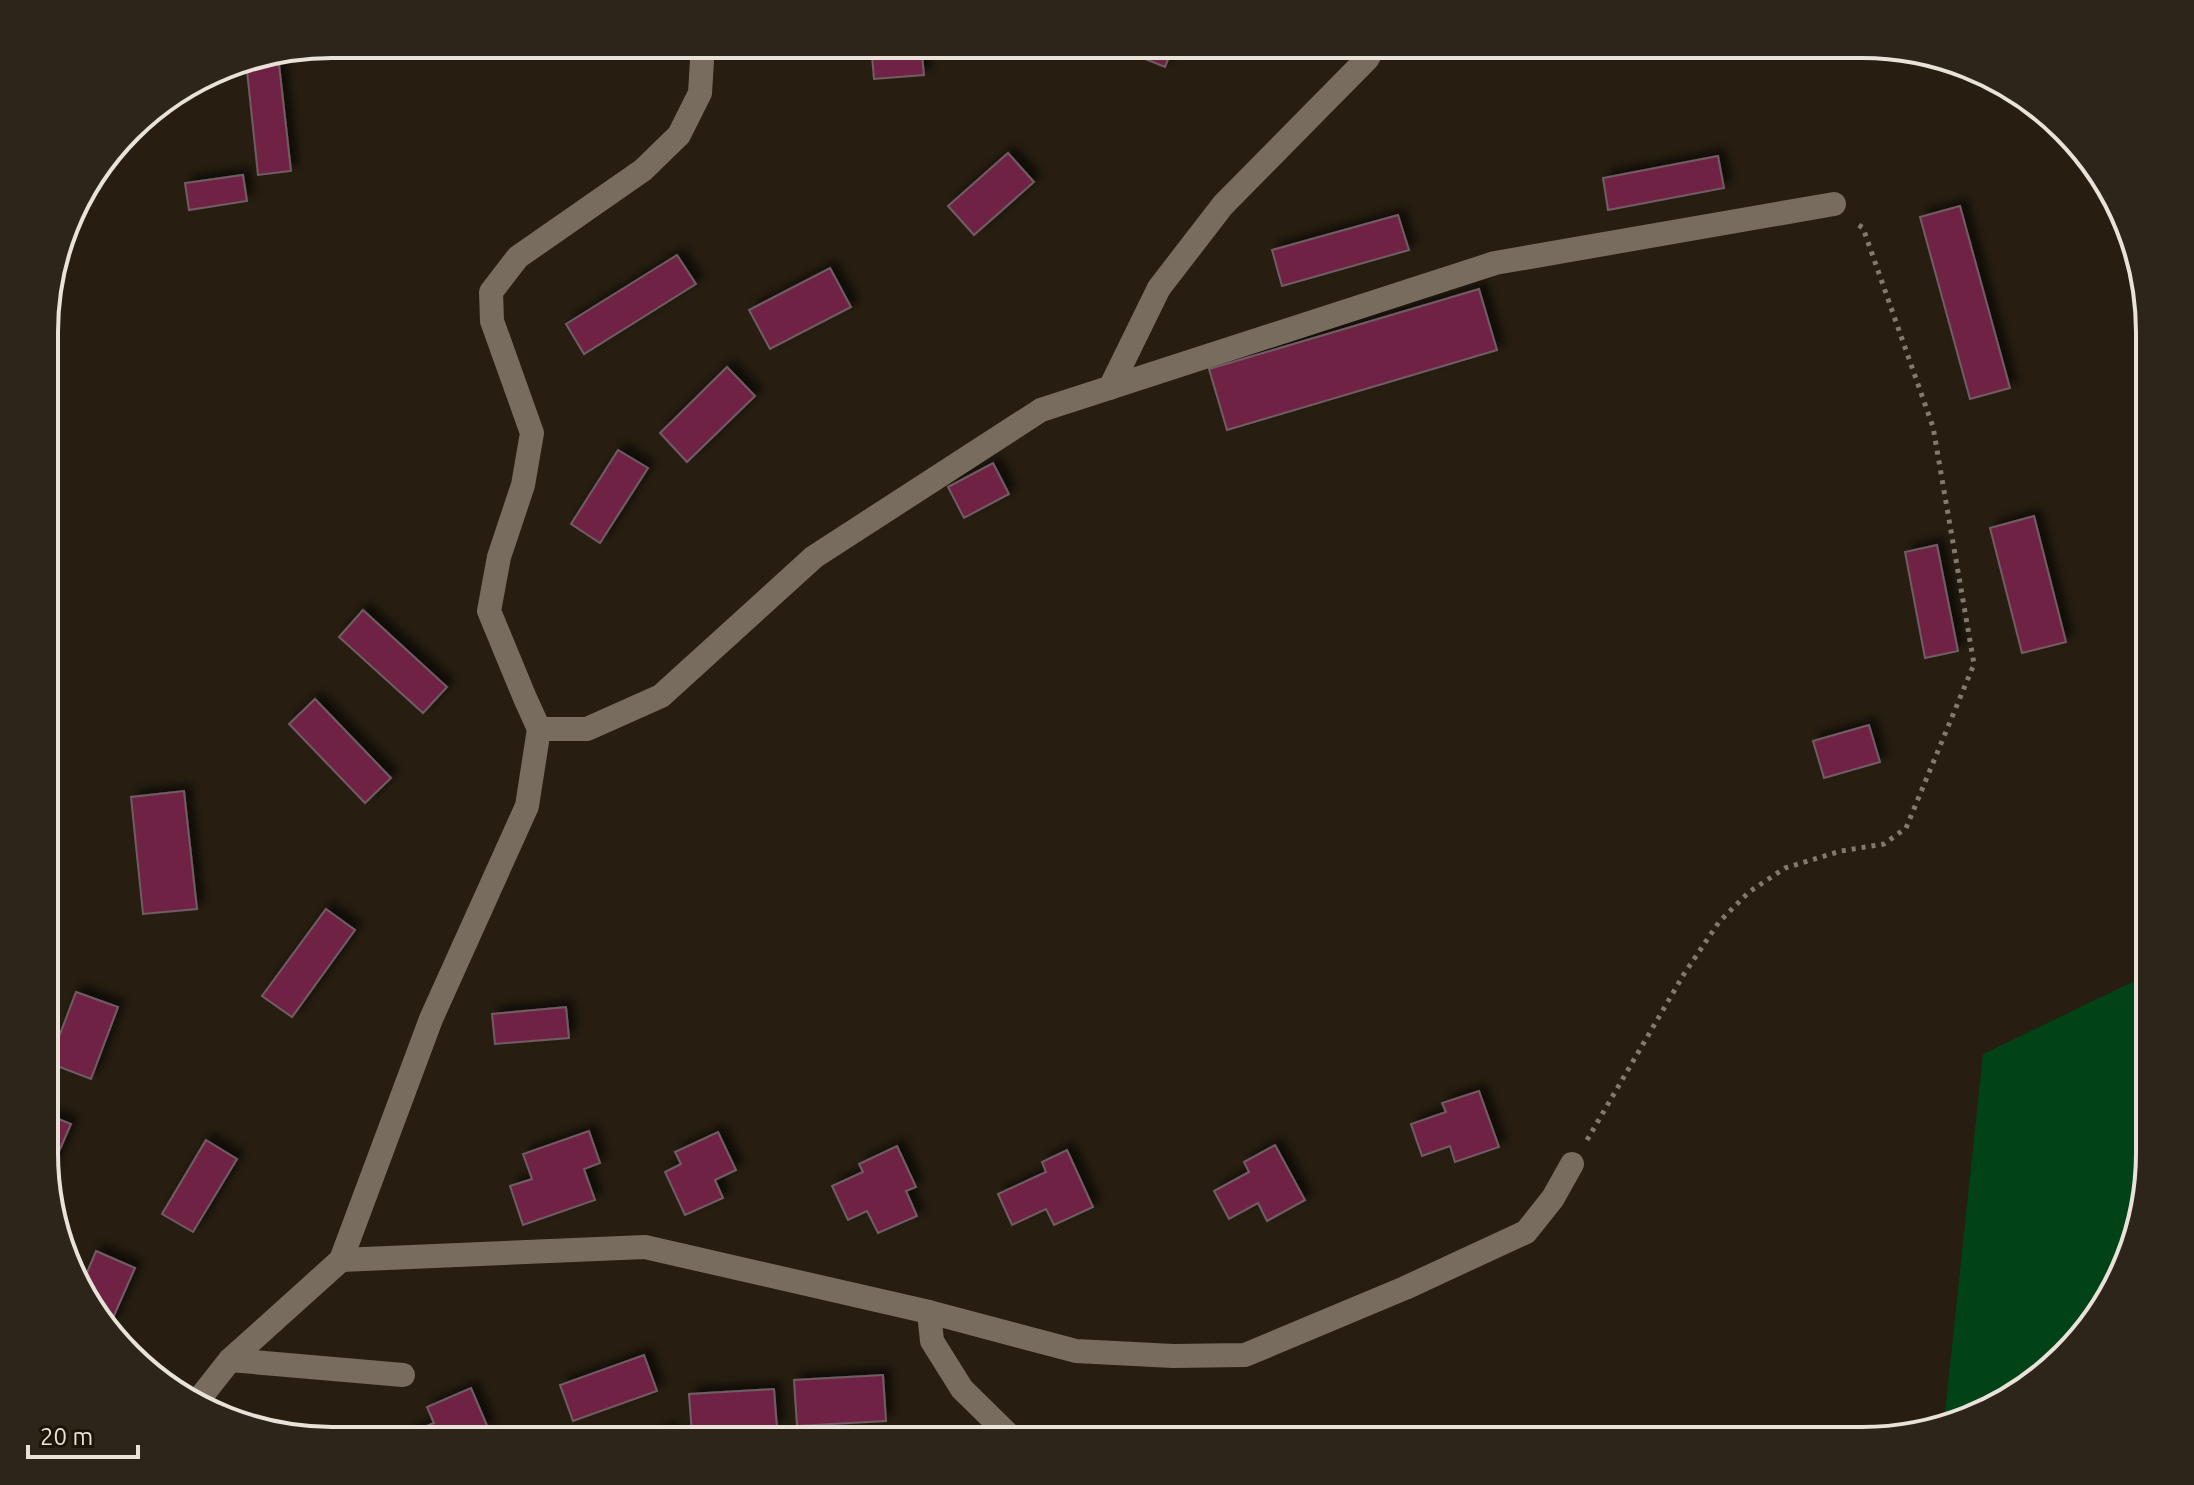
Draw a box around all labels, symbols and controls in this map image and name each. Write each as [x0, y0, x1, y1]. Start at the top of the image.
scale bar [28, 1409, 138, 1459]
text: 20 m [40, 1423, 93, 1450]

